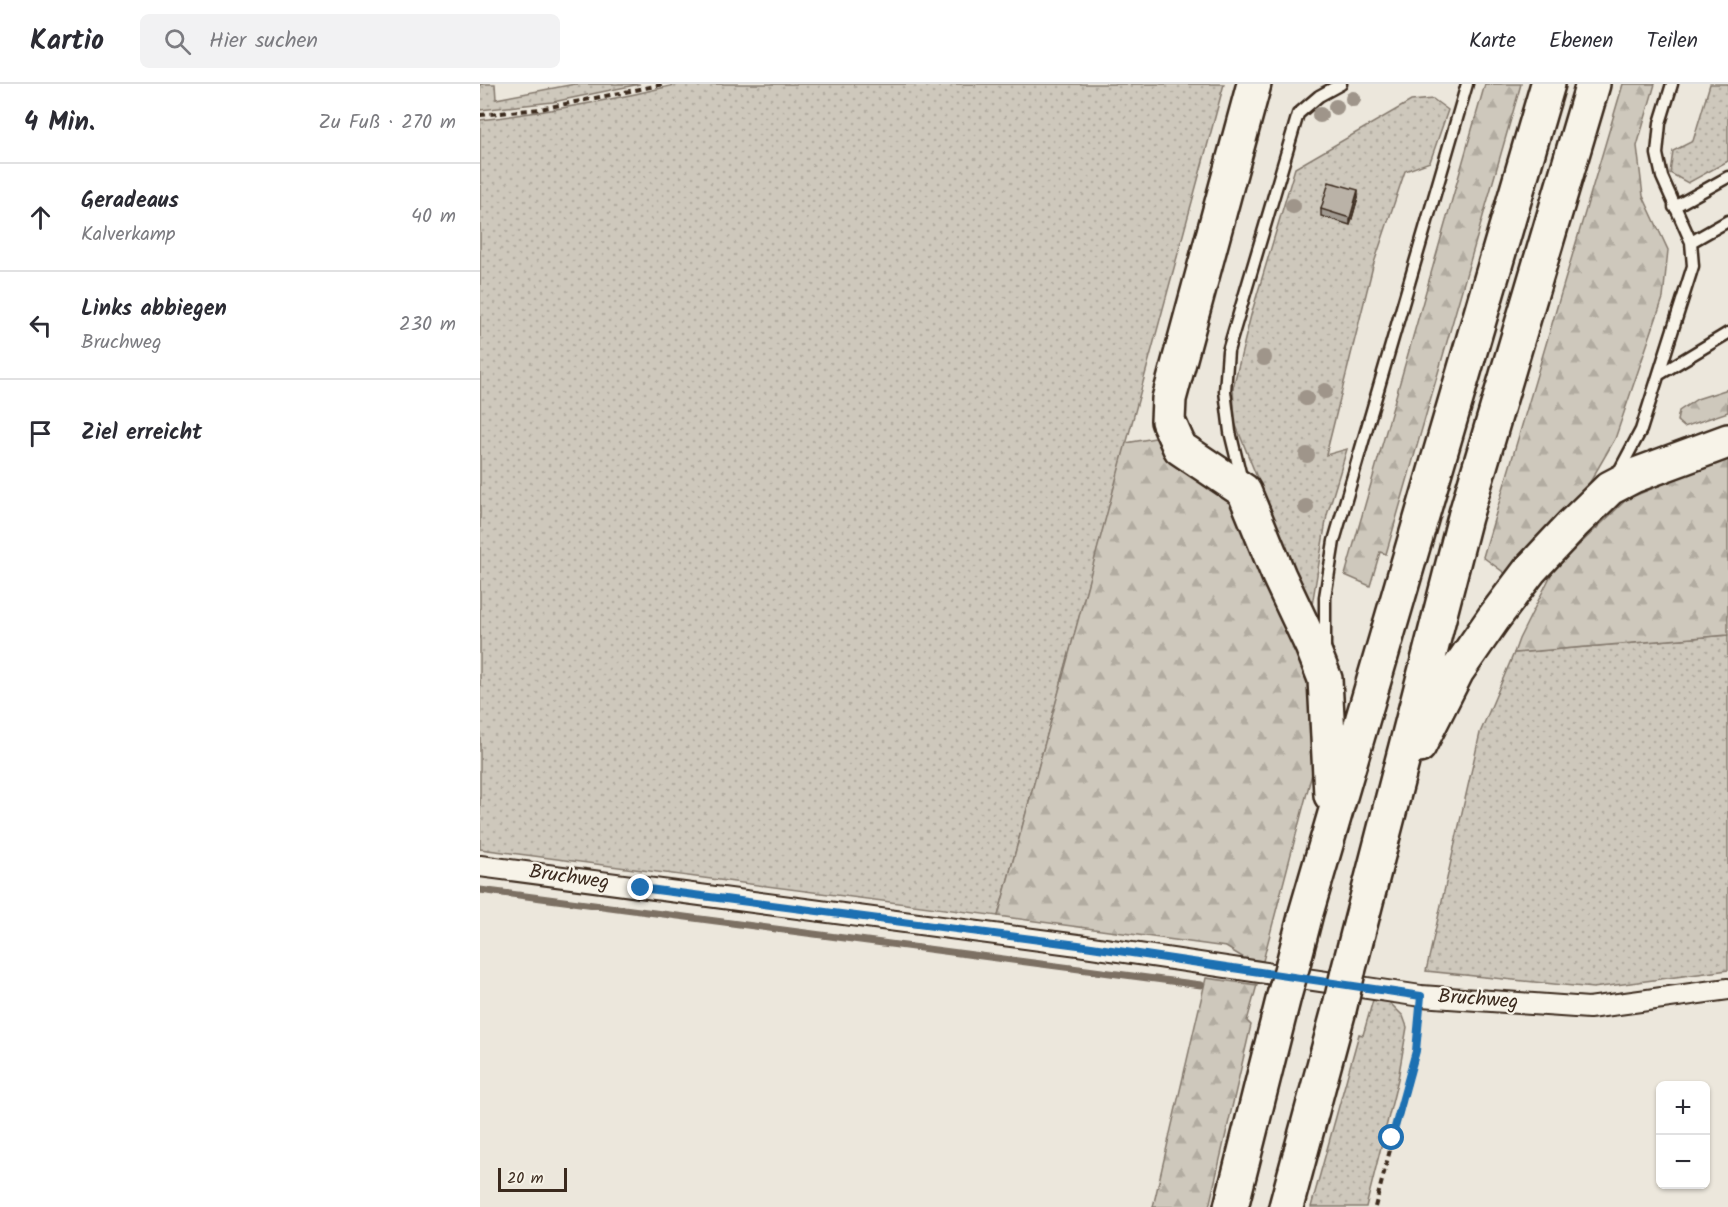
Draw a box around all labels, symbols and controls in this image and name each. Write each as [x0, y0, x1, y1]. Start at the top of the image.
search box [140, 14, 560, 68]
text: Kartio [30, 19, 104, 64]
text: Hier suchen [209, 24, 318, 59]
icon: search [161, 25, 194, 58]
text: Karte [1469, 25, 1516, 58]
text: Ebenen [1549, 25, 1614, 58]
text: Teilen [1647, 25, 1698, 58]
text: 4 Min. [24, 102, 95, 144]
text: Zu Fuß · 270 m [319, 107, 456, 139]
text: Geradeaus [81, 184, 179, 219]
icon: ahead [24, 201, 57, 234]
text: 40 m [411, 201, 456, 233]
text: Kalverkamp [81, 219, 175, 251]
text: Links abbiegen [81, 292, 227, 327]
icon: left [24, 309, 57, 342]
text: 230 m [399, 309, 456, 341]
text: Bruchweg [81, 327, 162, 359]
text: Ziel erreicht [81, 416, 202, 451]
icon: arrive [24, 417, 57, 450]
street label: Bruchweg [527, 857, 611, 899]
route end [627, 874, 653, 900]
street label: Bruchweg [1437, 981, 1519, 1019]
map controls [1656, 1081, 1710, 1189]
button: + [1656, 1081, 1710, 1135]
route start [1378, 1124, 1404, 1150]
button: − [1656, 1135, 1710, 1189]
scale bar [498, 1165, 567, 1192]
text: 20 m [507, 1166, 543, 1191]

